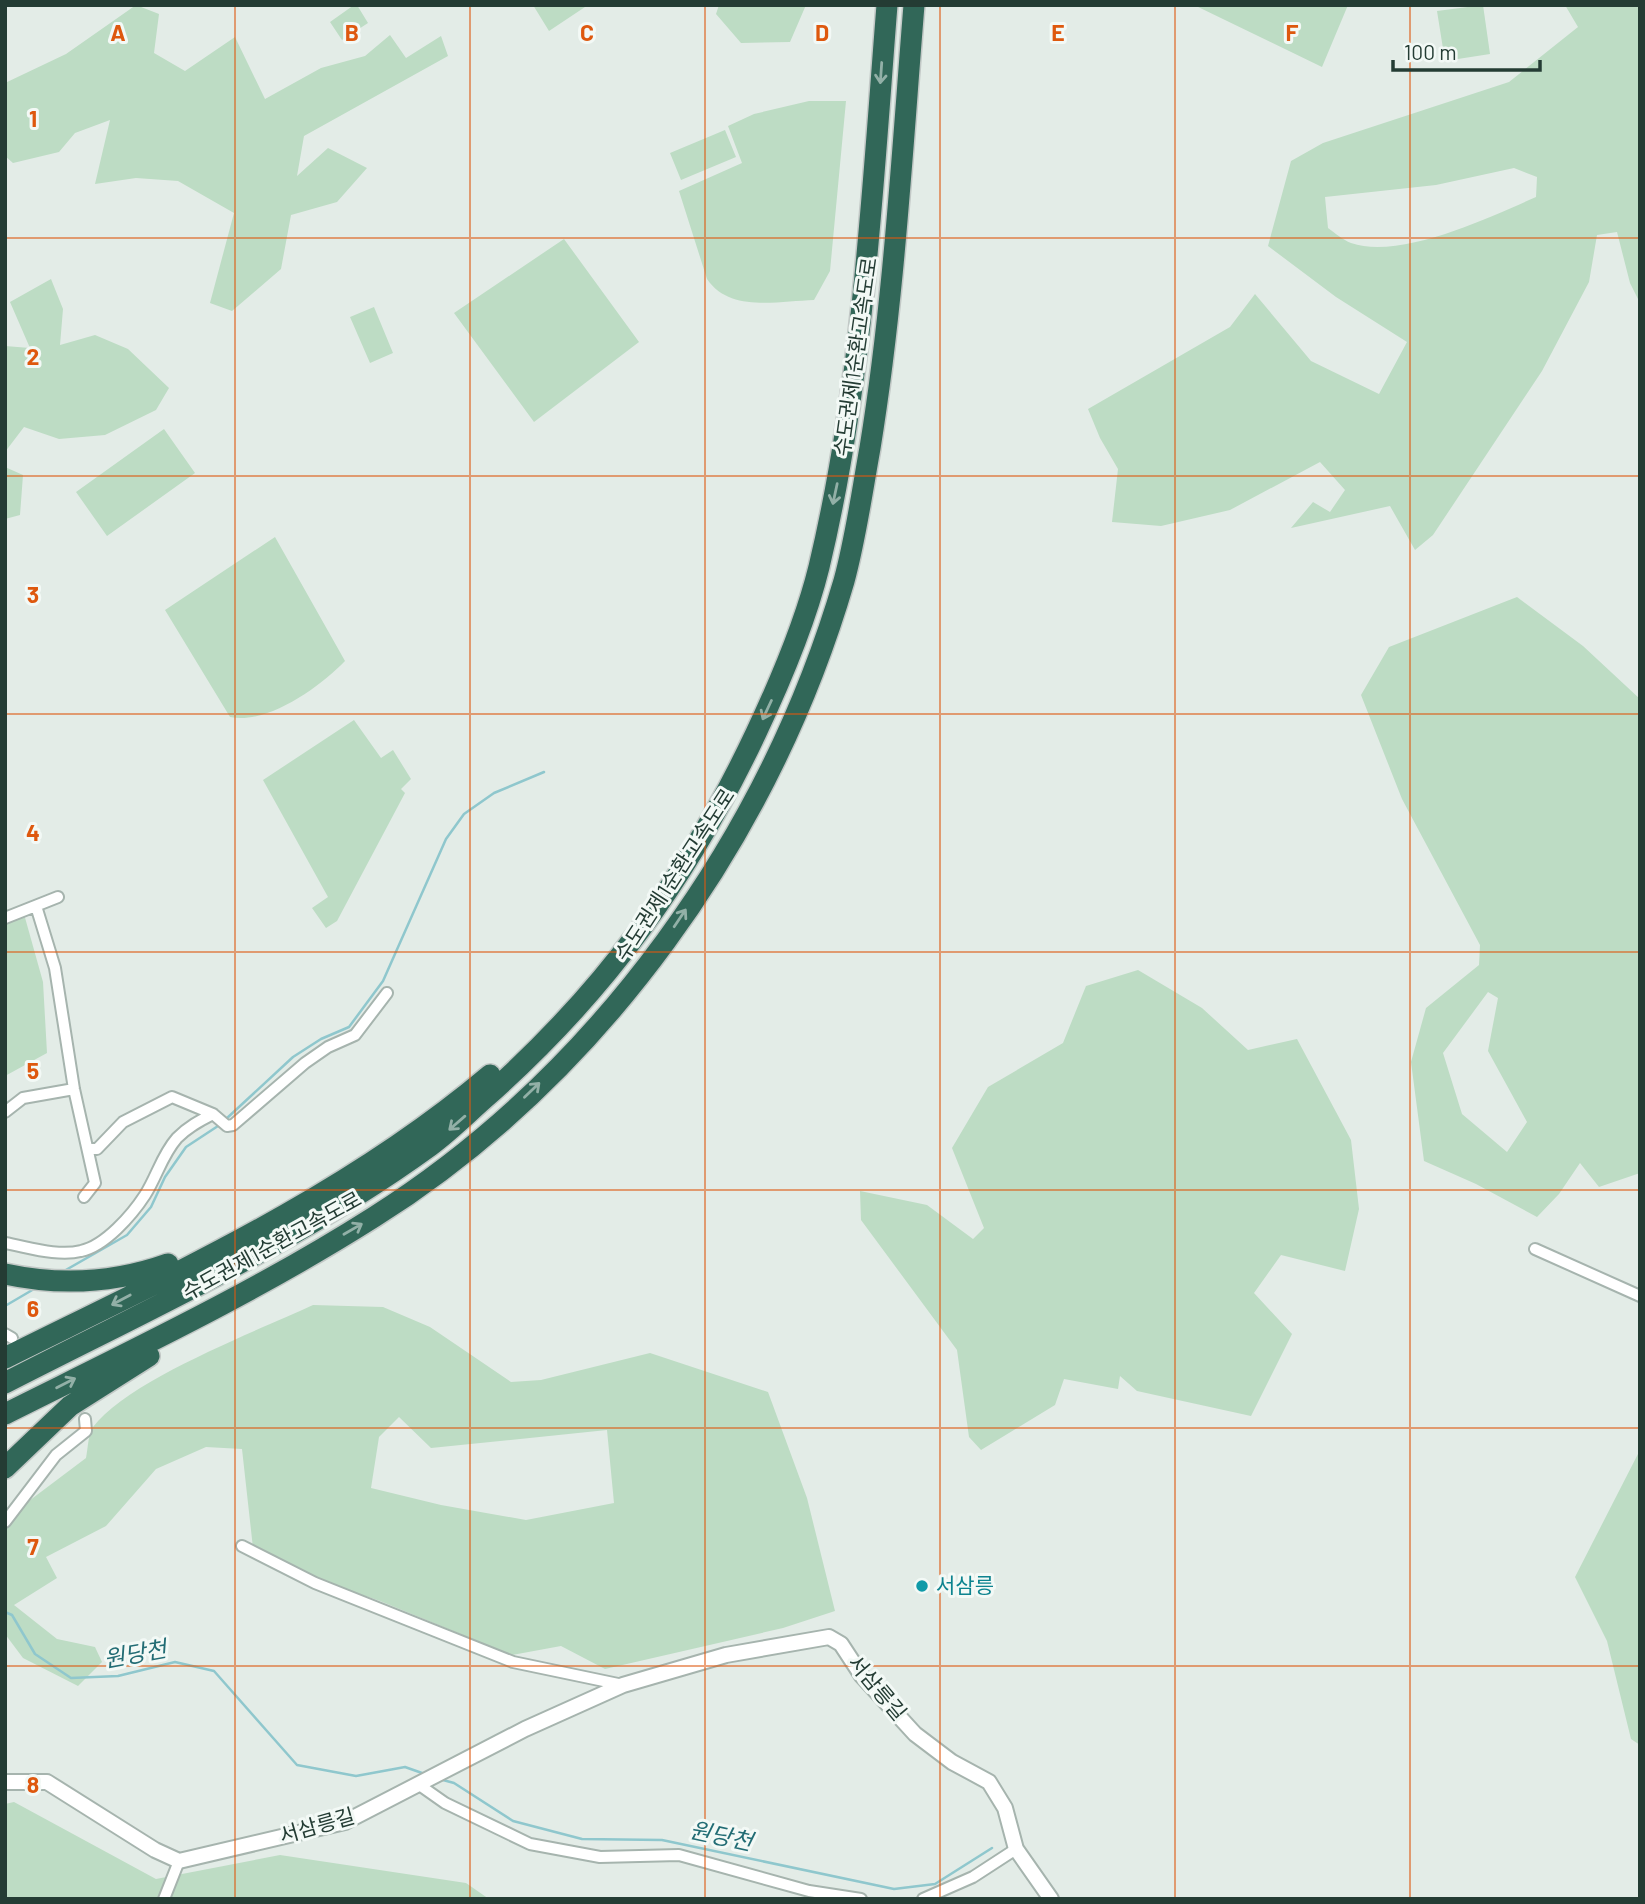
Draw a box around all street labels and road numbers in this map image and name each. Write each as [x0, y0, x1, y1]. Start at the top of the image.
street label: 수도권제1순환고속도로 [828, 256, 881, 458]
street label: 수도권제1순환고속도로 [609, 783, 739, 965]
street label: 수도권제1순환고속도로 [178, 1185, 365, 1304]
street label: 서삼릉길 [844, 1649, 913, 1725]
street label: 서삼릉길 [276, 1802, 357, 1847]

